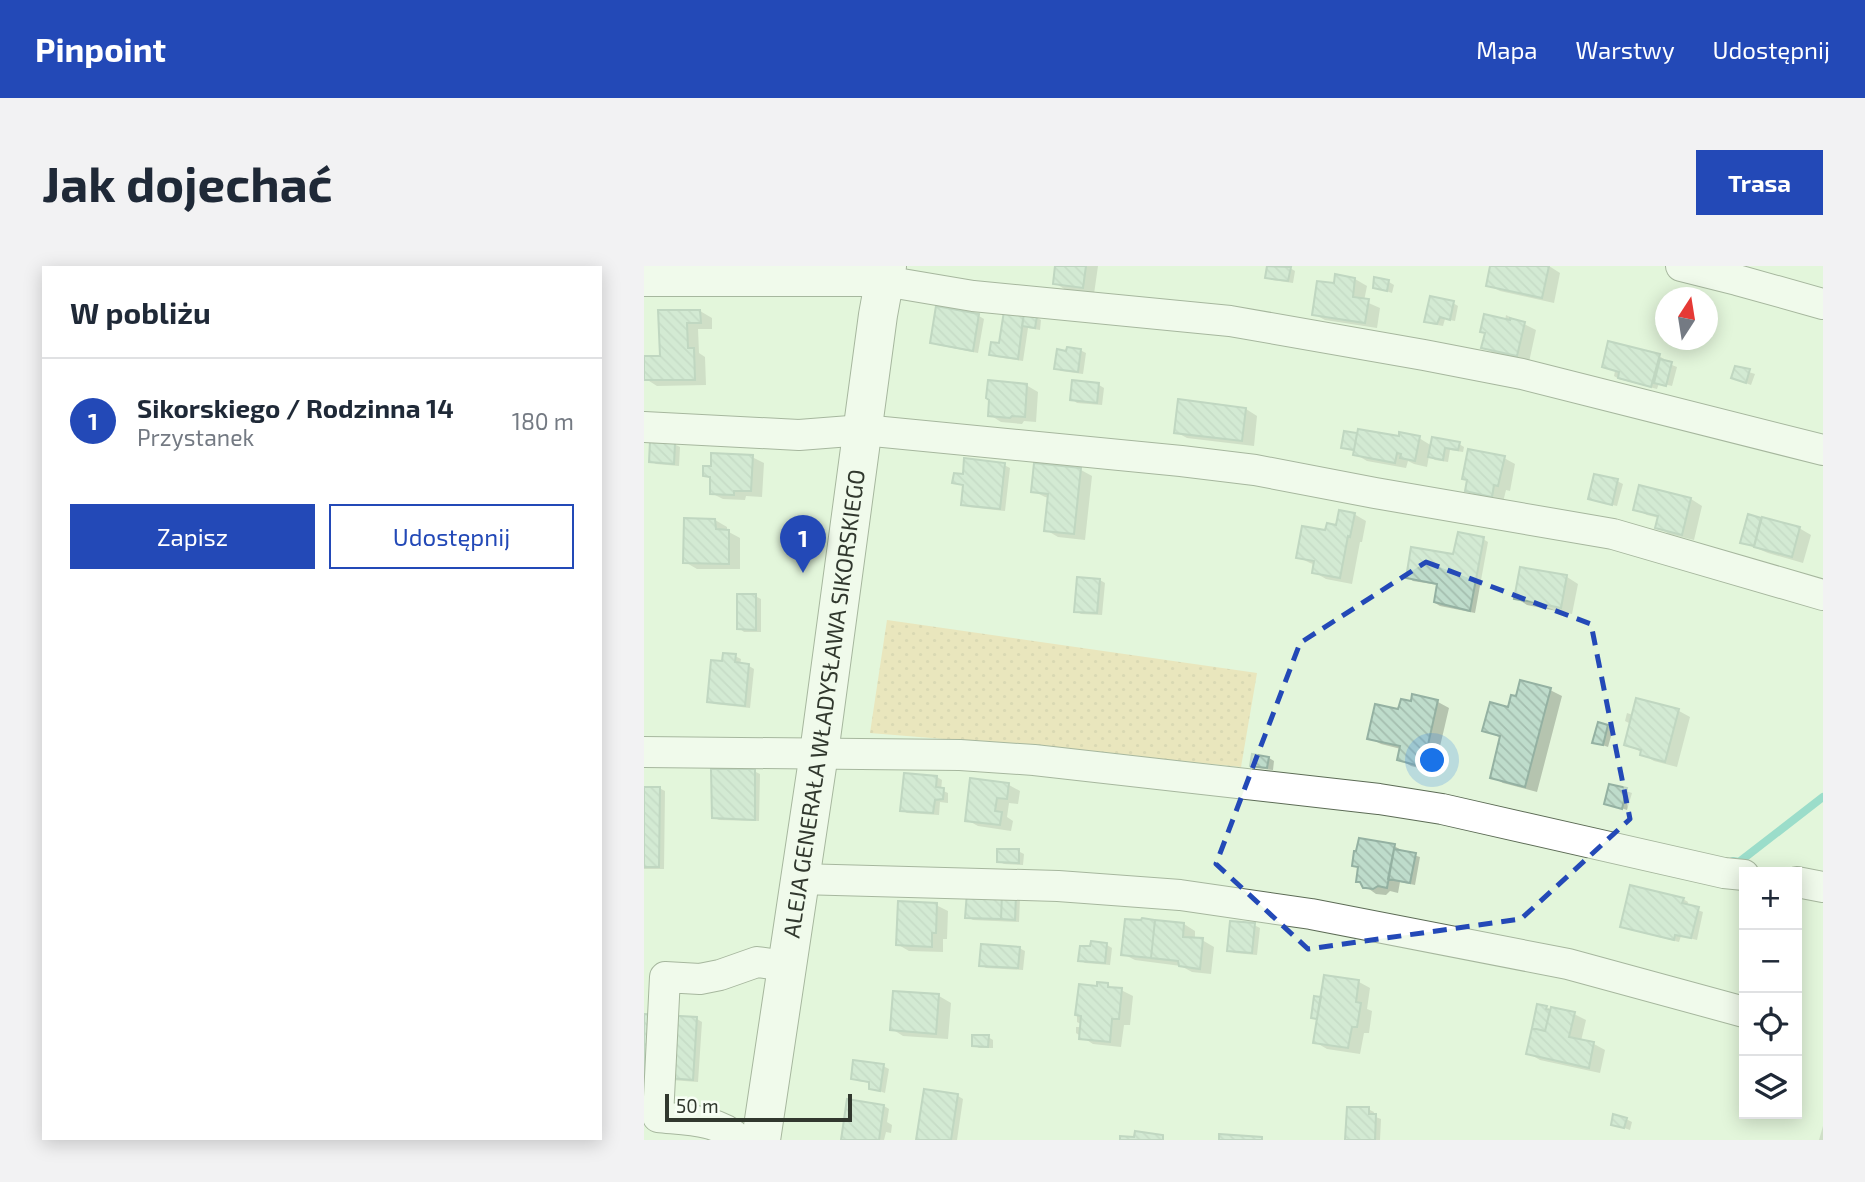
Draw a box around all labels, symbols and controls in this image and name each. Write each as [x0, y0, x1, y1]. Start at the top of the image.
text: Pinpoint [35, 29, 166, 69]
text: Mapa [1476, 35, 1538, 64]
text: Warstwy [1576, 35, 1675, 64]
text: Udostępnij [1713, 35, 1830, 64]
button: Trasa [1696, 150, 1823, 215]
text: Jak dojechać [42, 153, 333, 212]
north arrow [1655, 287, 1718, 350]
text: W pobliżu [70, 294, 211, 330]
text: Sikorskiego / Rodzinna 14 [137, 392, 454, 423]
text: 1 [88, 407, 98, 435]
text: 180 m [512, 407, 574, 435]
text: Przystanek [137, 423, 254, 451]
street label: ALEJA GENERAŁA WŁADYSŁAWA SIKORSKIEGO [776, 467, 870, 940]
button: Zapisz [70, 504, 315, 569]
button: Udostępnij [329, 504, 574, 569]
pin: 1 [780, 515, 826, 573]
your location [1415, 743, 1449, 777]
map controls [1739, 867, 1802, 1119]
button: + [1739, 867, 1802, 930]
button: − [1739, 930, 1802, 993]
button: locate [1739, 993, 1802, 1056]
button: layers [1739, 1056, 1802, 1119]
scale bar [665, 1091, 852, 1123]
text: 50 m [676, 1094, 719, 1117]

